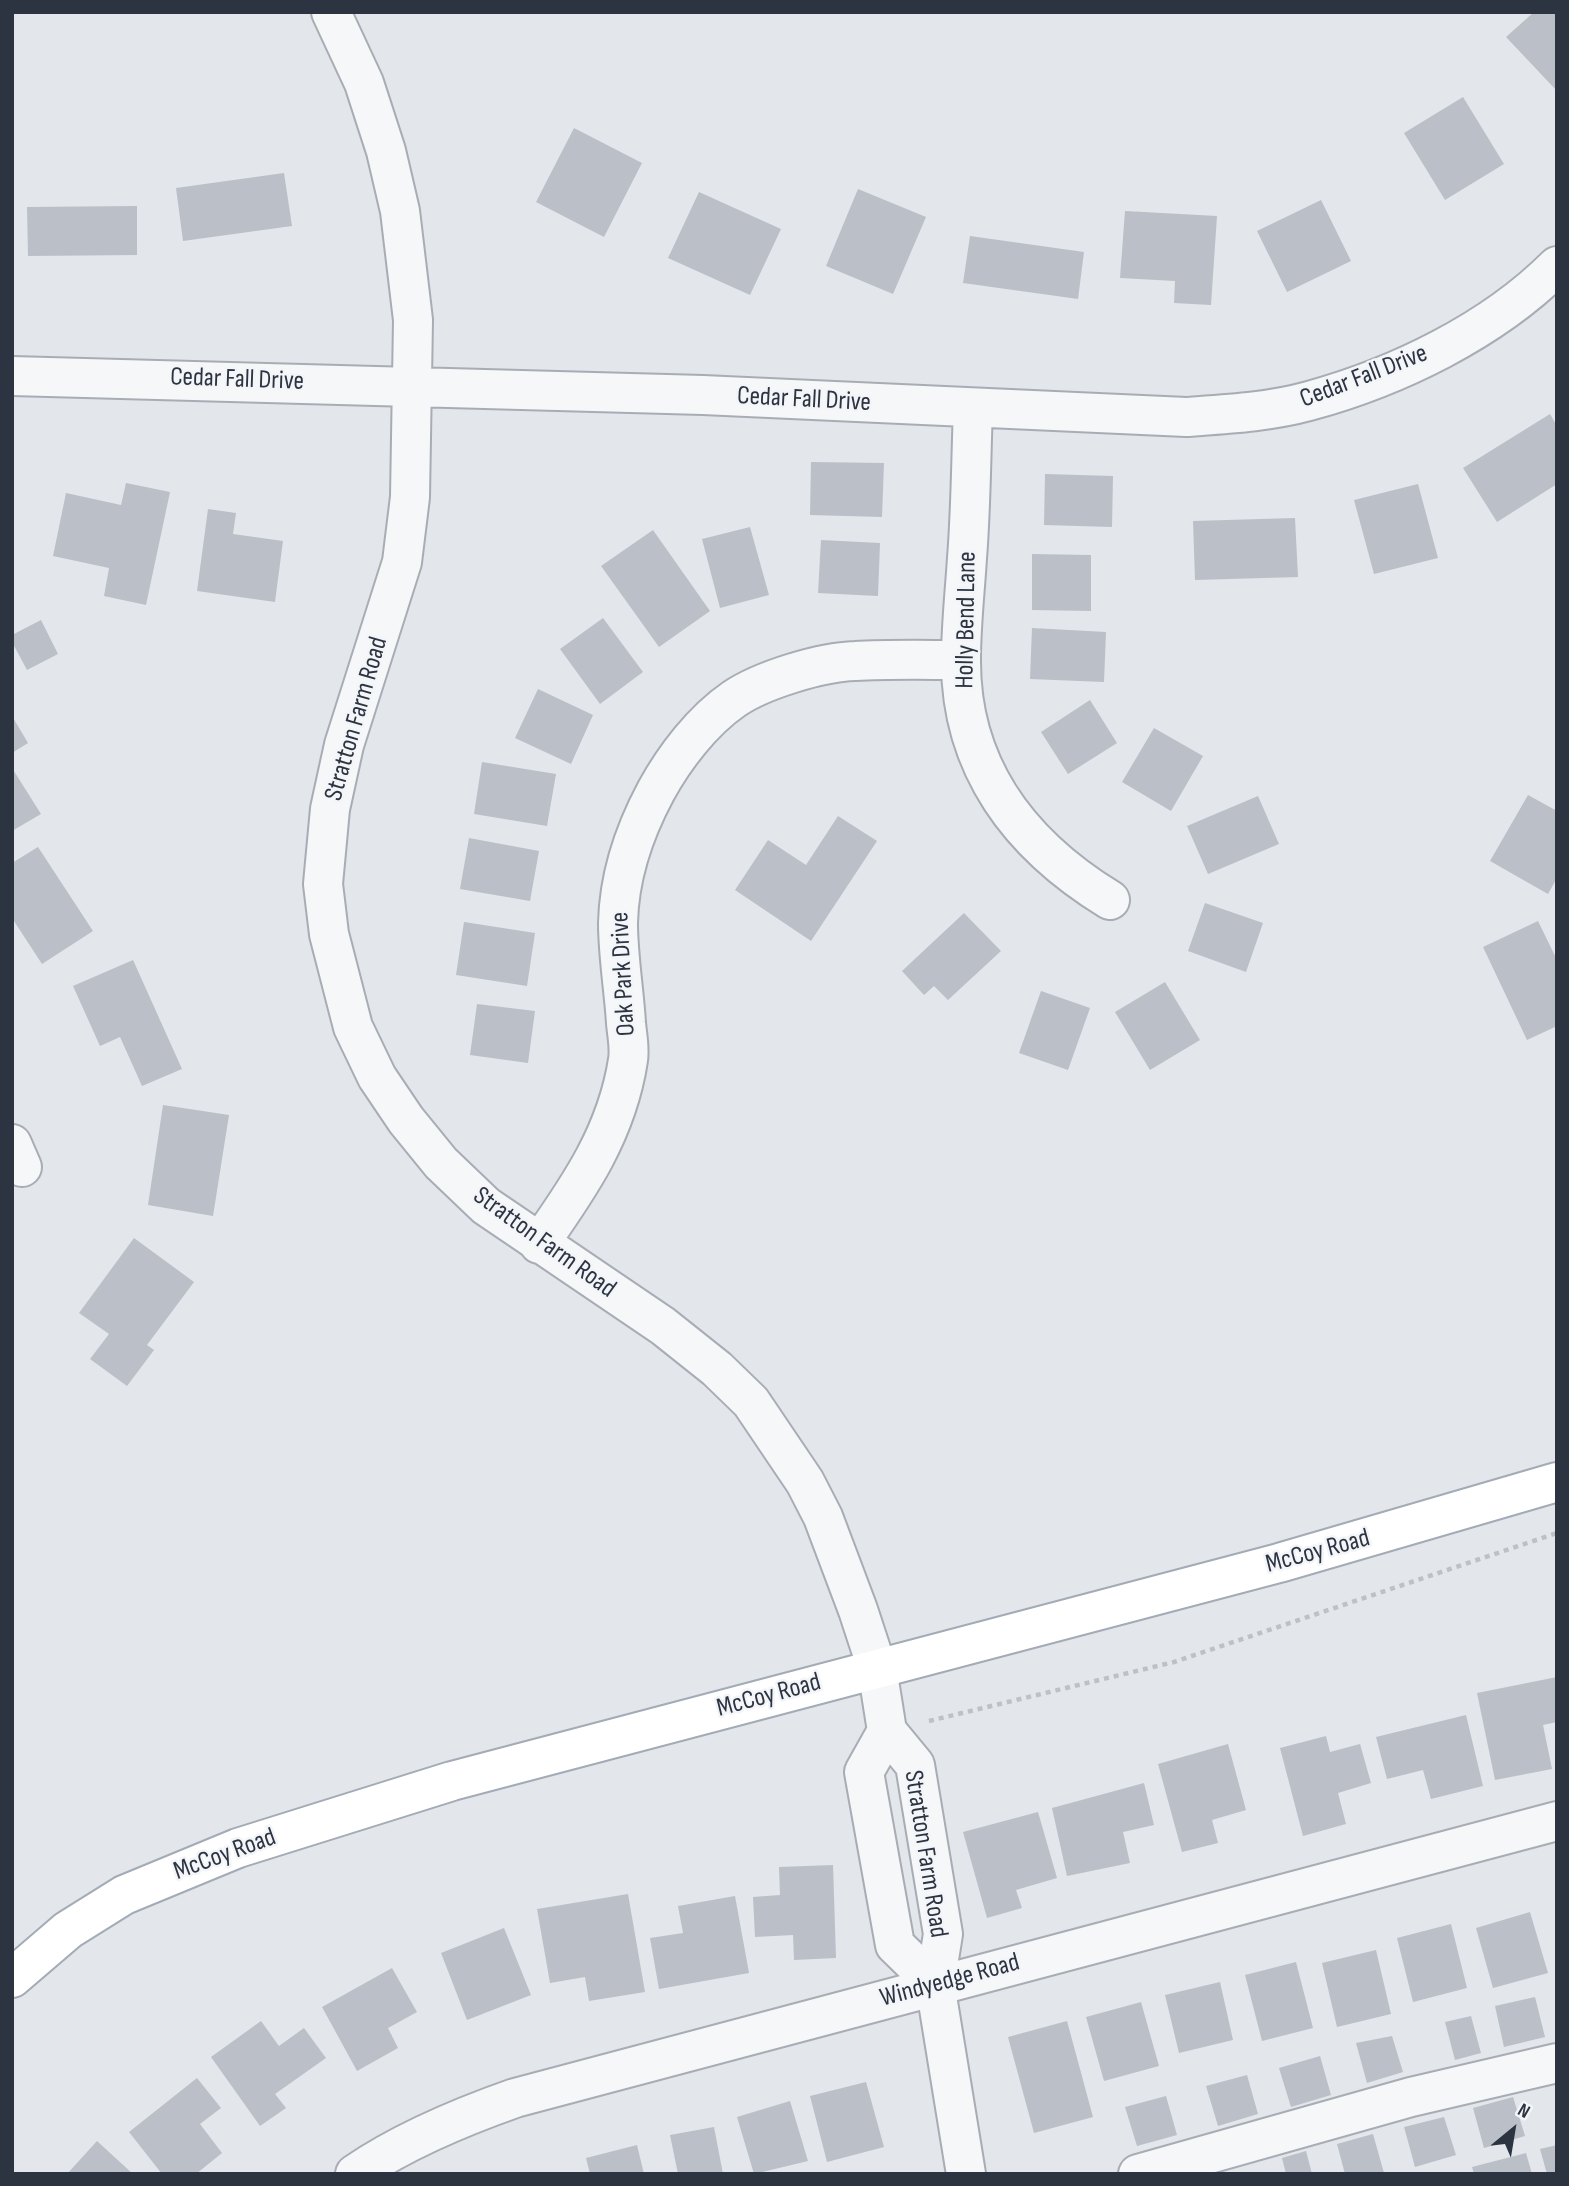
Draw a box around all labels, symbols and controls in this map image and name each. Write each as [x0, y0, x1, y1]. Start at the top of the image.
street label: Cedar Fall Drive [1296, 338, 1432, 416]
street label: Cedar Fall Drive [170, 362, 304, 398]
street label: Cedar Fall Drive [736, 381, 872, 419]
street label: Holly Bend Lane [950, 551, 984, 689]
street label: Stratton Farm Road [319, 634, 395, 804]
street label: Oak Park Drive [605, 911, 643, 1037]
street label: Stratton Farm Road [467, 1181, 621, 1305]
street label: McCoy Road [1263, 1523, 1373, 1581]
street label: McCoy Road [714, 1667, 824, 1725]
street label: Stratton Farm Road [896, 1768, 954, 1940]
street label: McCoy Road [170, 1822, 280, 1888]
street label: Windyedge Road [877, 1947, 1023, 2015]
north arrow [1478, 2095, 1548, 2165]
text: N [1514, 2099, 1534, 2124]

